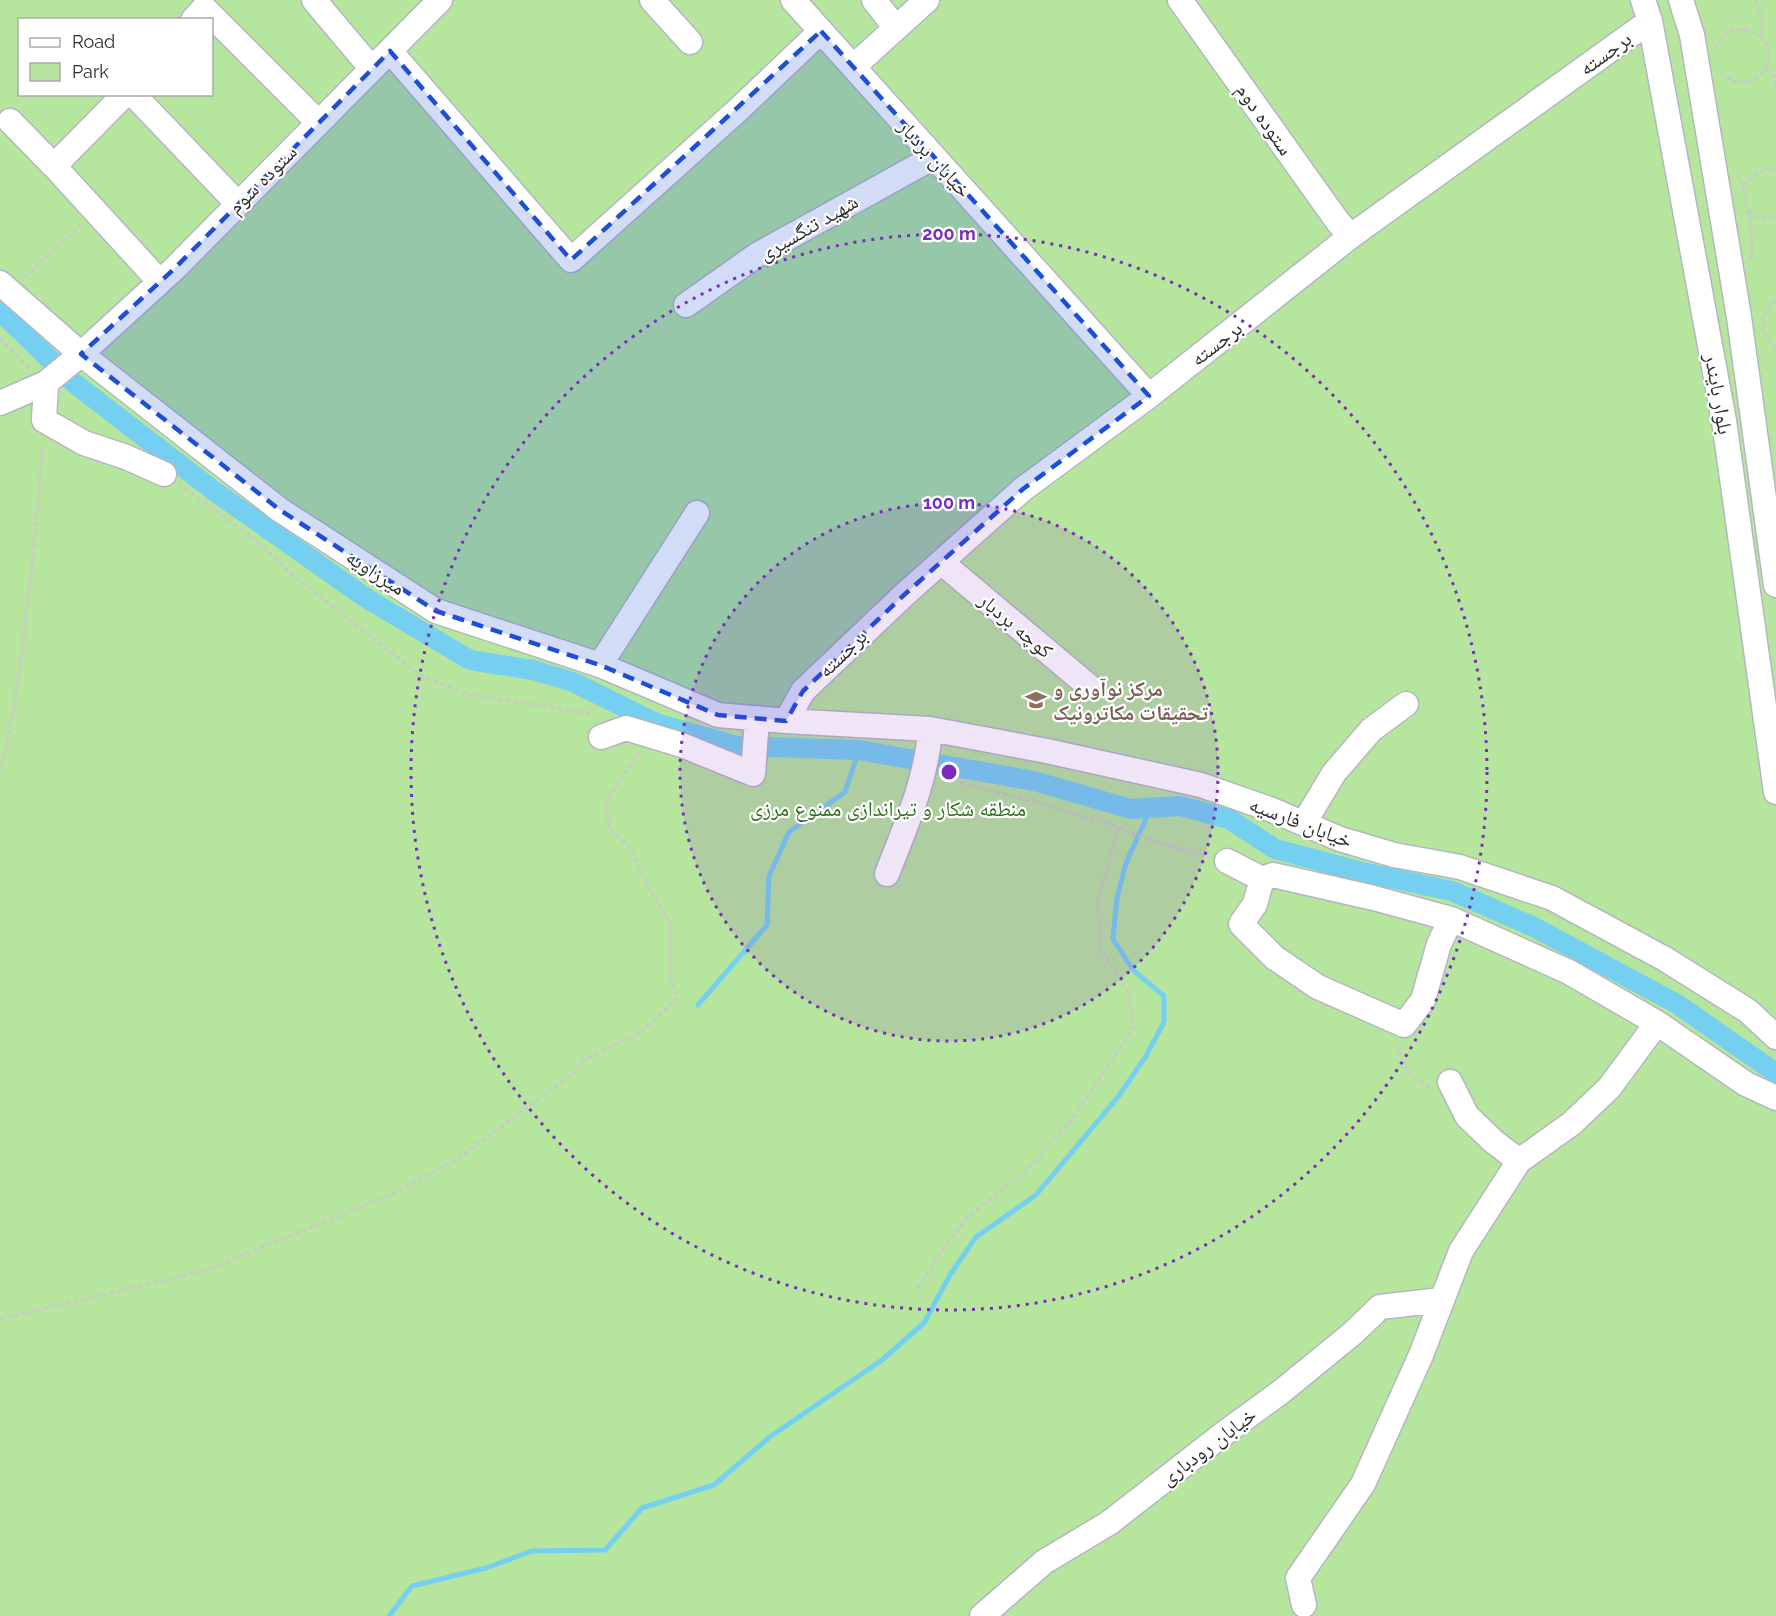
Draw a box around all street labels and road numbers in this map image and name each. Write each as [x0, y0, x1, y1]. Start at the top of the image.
street label: برجسته [1574, 26, 1636, 80]
street label: ستوده دوم [1229, 78, 1299, 161]
street label: خیابان بردبار [893, 113, 977, 202]
street label: ستوده سوم [222, 139, 303, 220]
street label: شهید تنگسیری [754, 189, 862, 265]
street label: برجسته [1185, 315, 1247, 371]
street label: بلوار بایندر [1699, 351, 1738, 436]
street label: میرزاویه [342, 544, 410, 600]
street label: کوچه بردبار [973, 586, 1058, 663]
street label: برجسته [812, 624, 872, 682]
street label: خیابان فارسیه [1246, 791, 1356, 853]
street label: خیابان رودباری [1155, 1402, 1261, 1490]

